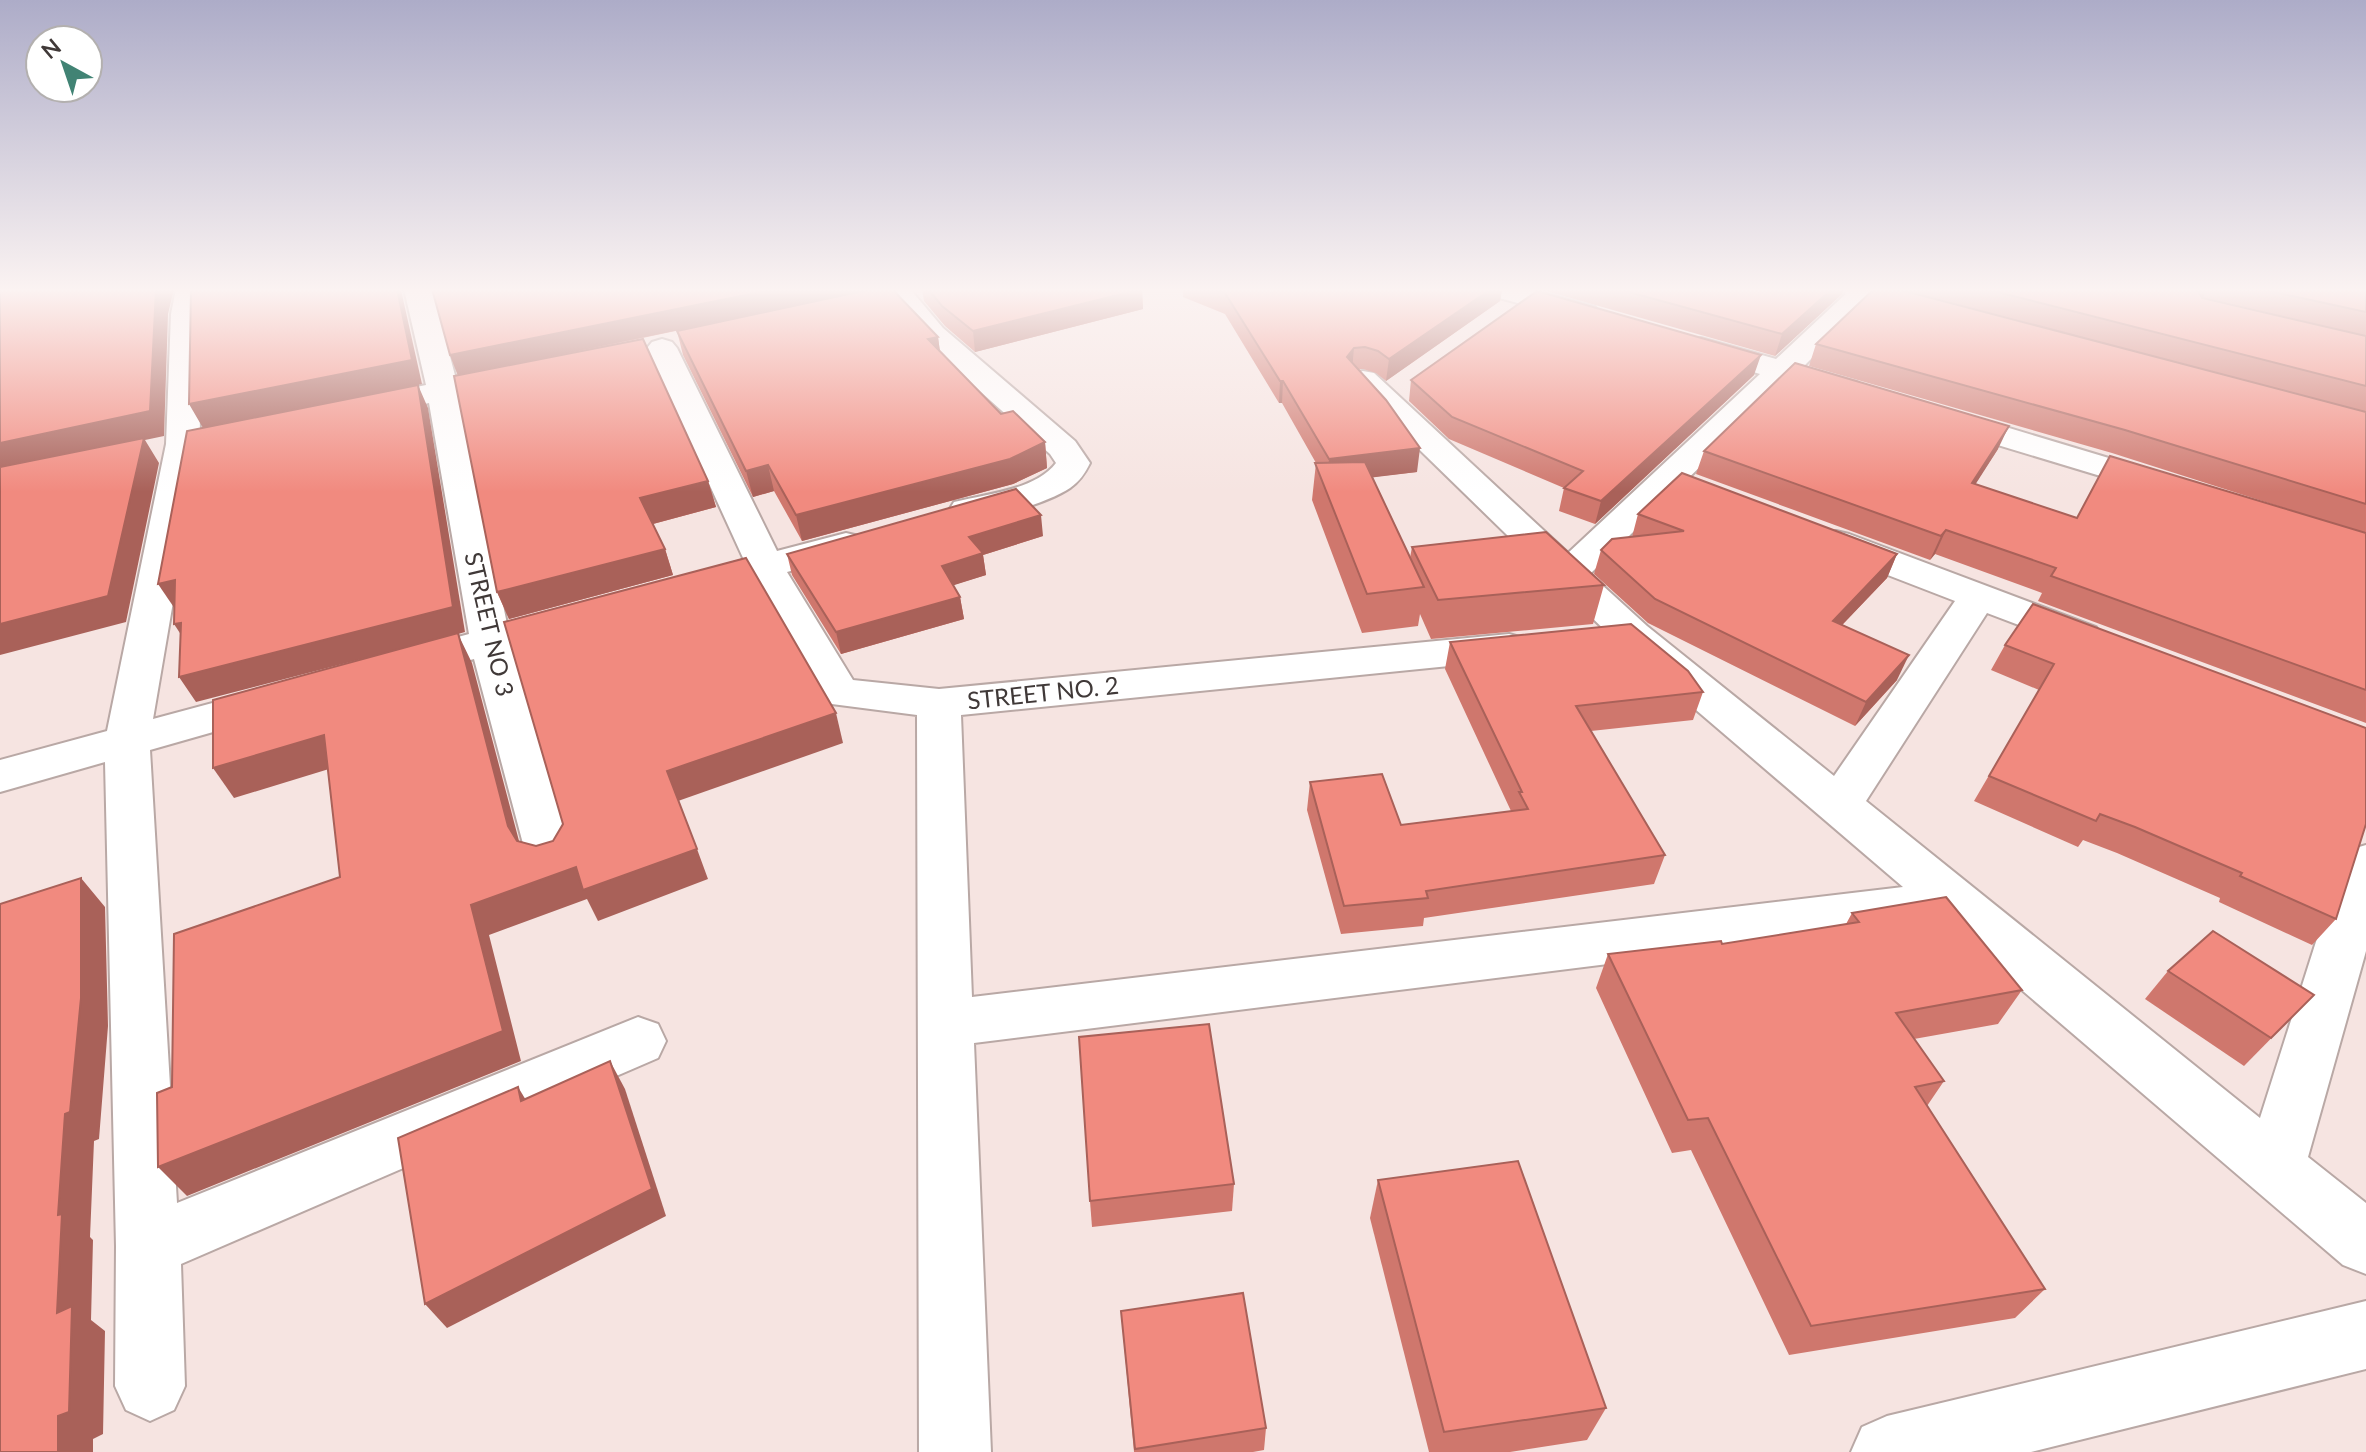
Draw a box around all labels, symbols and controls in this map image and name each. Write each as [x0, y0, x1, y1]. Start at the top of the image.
north arrow [24, 24, 104, 104]
text: N [36, 33, 66, 64]
street label: STREET NO 3 [459, 549, 521, 699]
street label: STREET NO. 2 [966, 670, 1120, 714]

